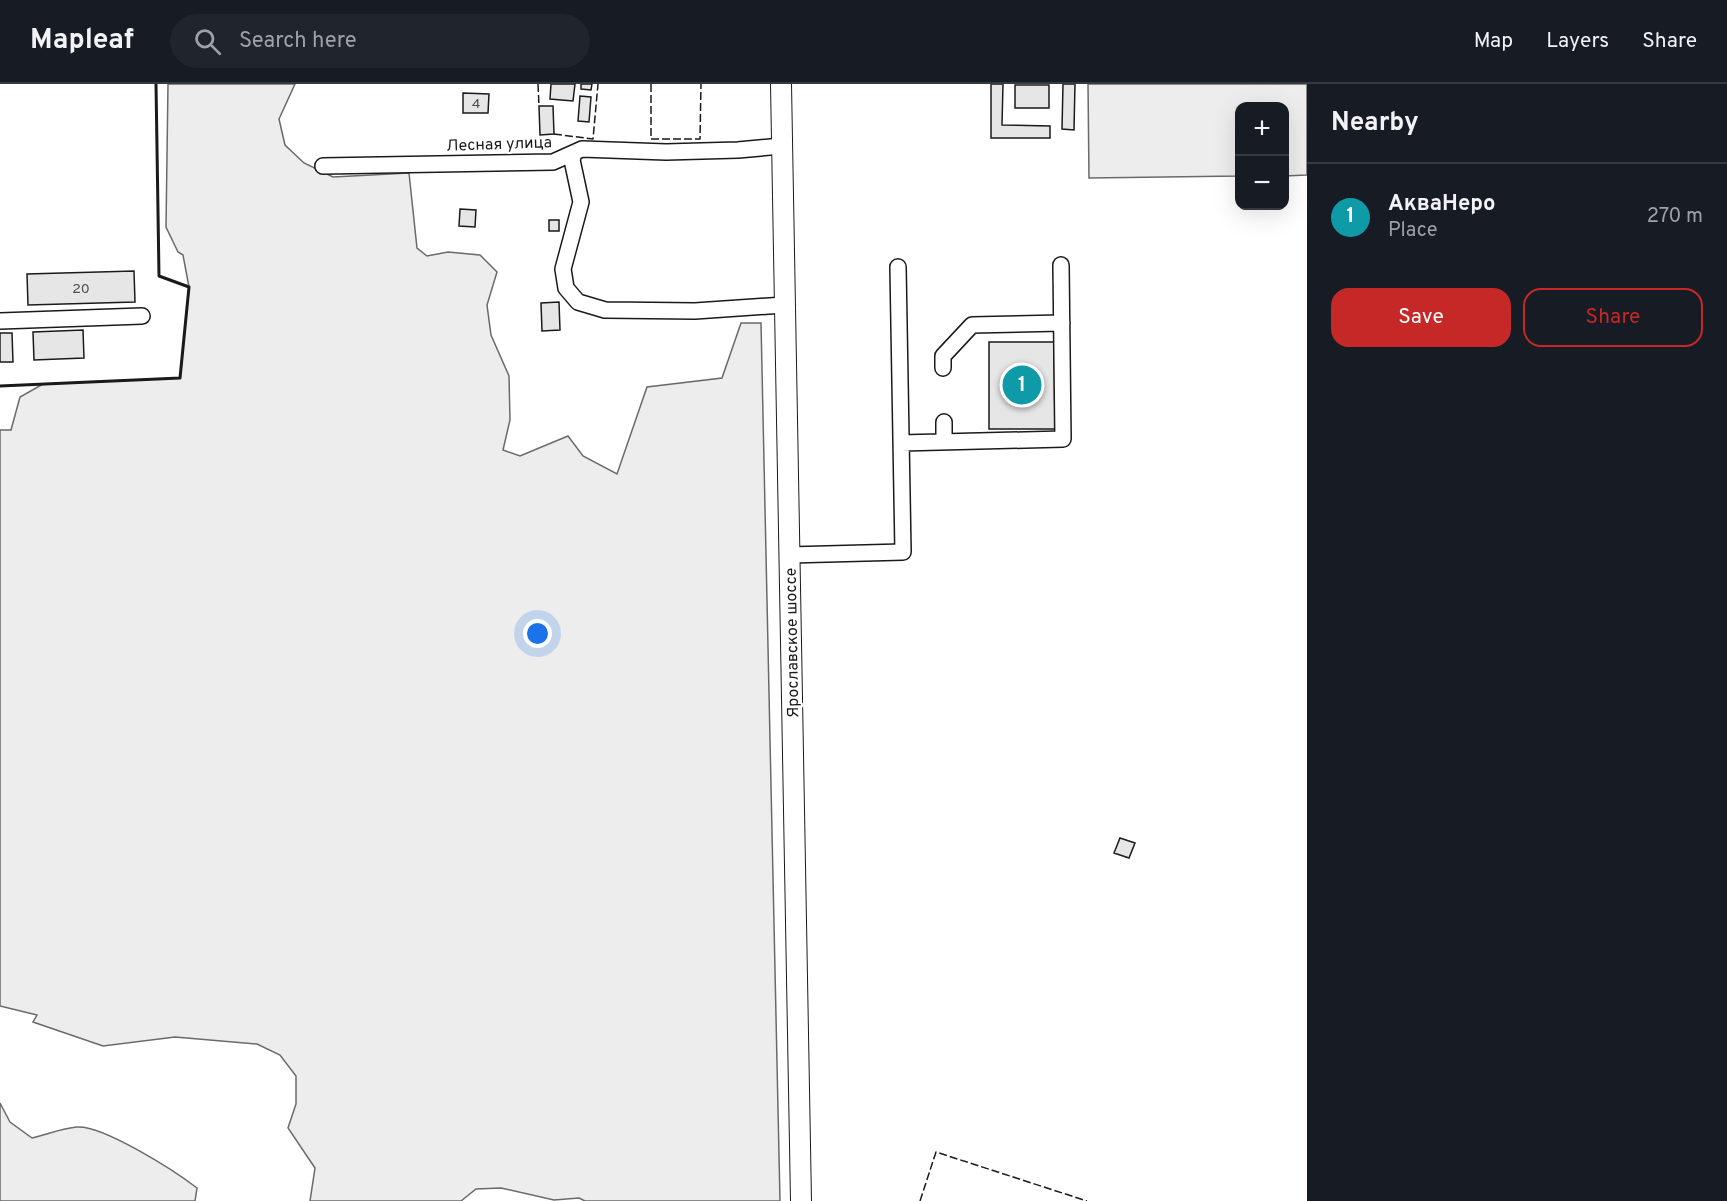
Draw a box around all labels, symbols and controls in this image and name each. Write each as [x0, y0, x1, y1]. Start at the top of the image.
search box [170, 14, 590, 68]
text: Mapleaf [30, 23, 134, 59]
icon: search [191, 25, 224, 58]
text: Search here [239, 28, 357, 55]
text: Map [1474, 28, 1513, 55]
text: Layers [1546, 28, 1609, 55]
text: Share [1642, 28, 1697, 55]
house number: 4 [472, 96, 480, 113]
map controls [1235, 102, 1289, 210]
button: + [1235, 102, 1289, 156]
text: Nearby [1331, 107, 1419, 140]
street label: Лесная улица [446, 133, 552, 157]
button: − [1235, 156, 1289, 210]
text: АкваНеро [1388, 191, 1496, 218]
text: 1 [1347, 204, 1355, 230]
text: 270 m [1647, 204, 1703, 230]
text: Place [1388, 218, 1438, 244]
house number: 20 [72, 281, 90, 298]
button: Save [1331, 288, 1511, 347]
button: Share [1523, 288, 1703, 347]
pin: 1 [1002, 362, 1042, 408]
street label: Ярославское шоссе [782, 568, 804, 718]
your location [523, 619, 552, 648]

